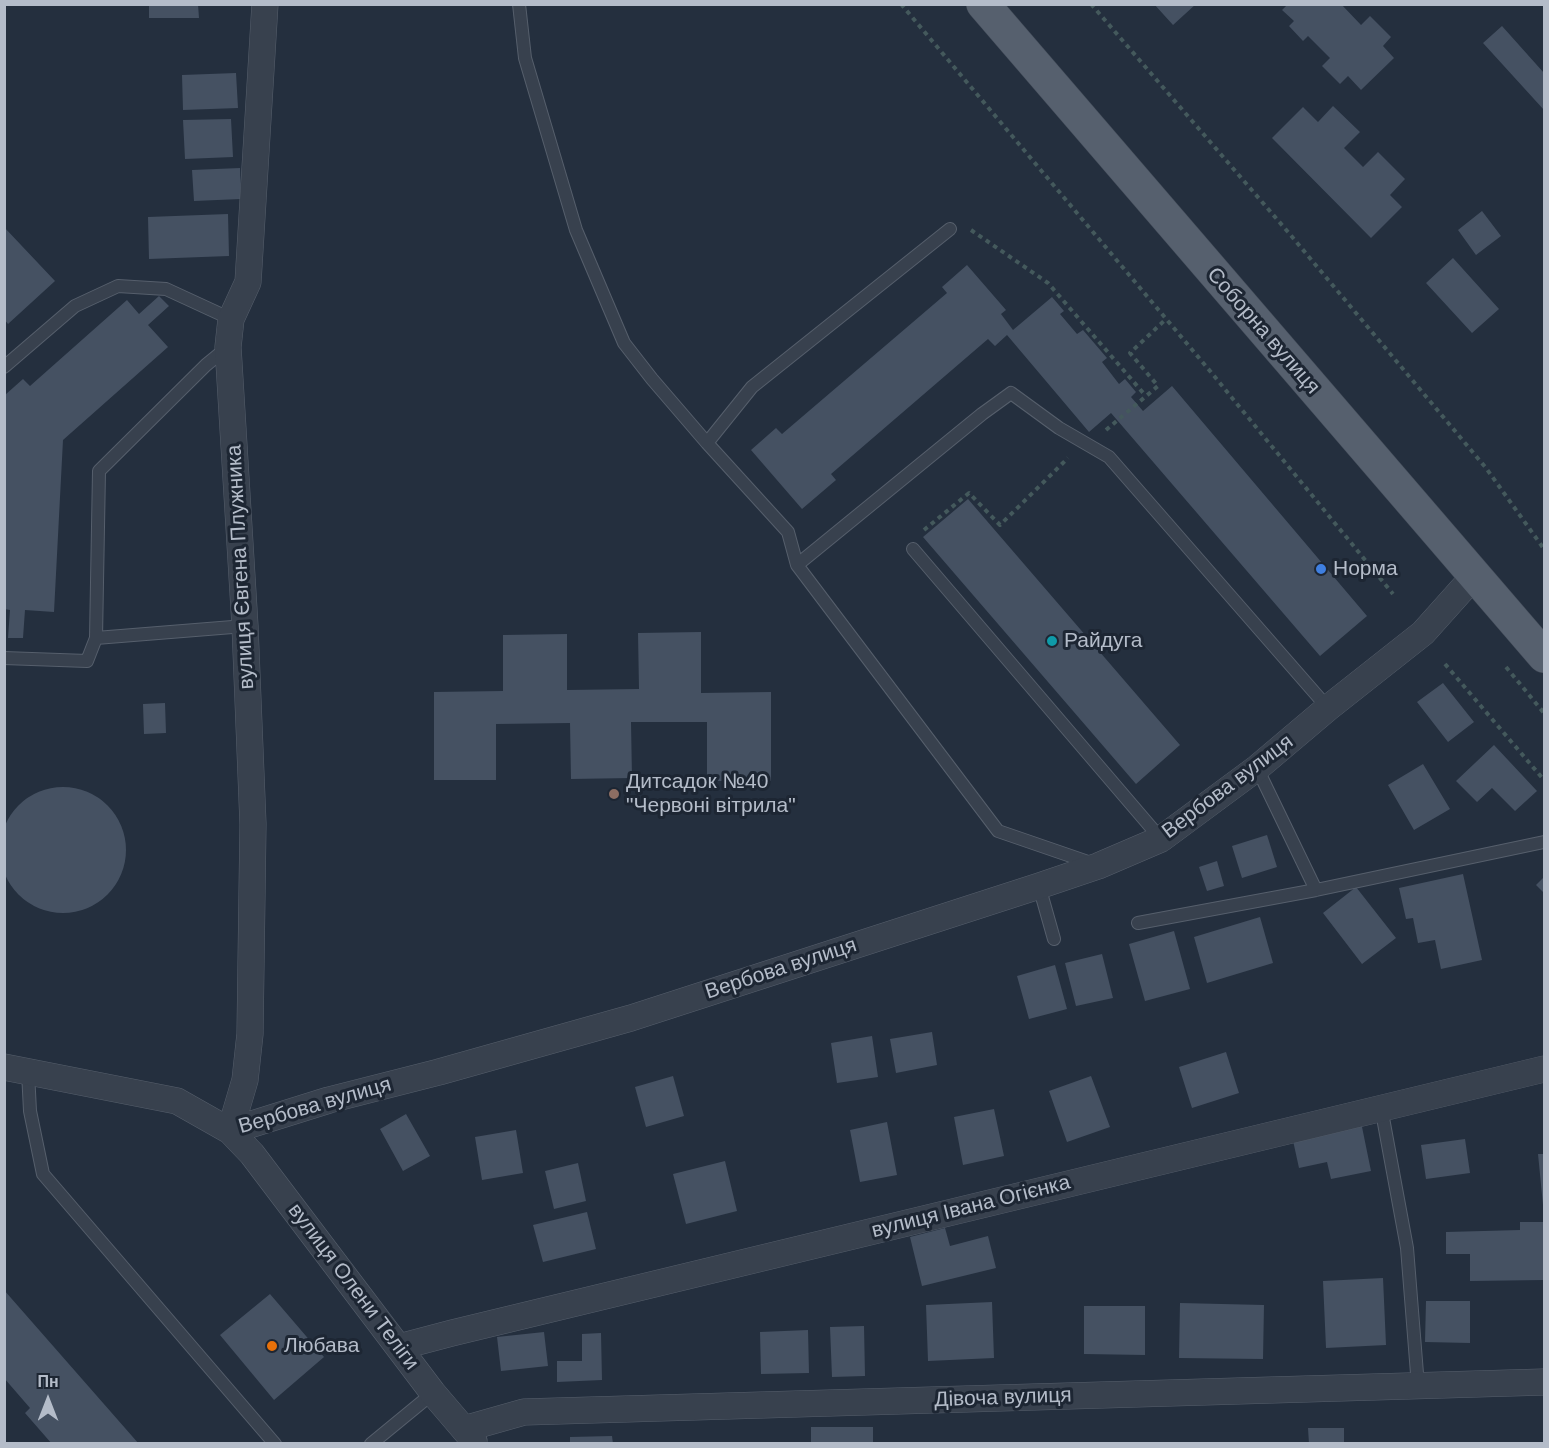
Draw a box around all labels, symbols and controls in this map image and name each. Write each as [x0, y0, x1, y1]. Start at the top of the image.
street label: Соборна вулиця [1201, 263, 1325, 399]
street label: вулиця Євгена Плужника [222, 444, 260, 690]
place label: Норма [1333, 556, 1398, 582]
marker: Норма [1314, 562, 1328, 576]
place label: Райдуга [1064, 628, 1142, 654]
marker: Райдуга [1045, 634, 1059, 648]
street label: Вербова вулиця [1157, 730, 1299, 844]
place label: Дитсадок №40 "Червоні вітрила" [626, 769, 796, 819]
marker: Дитсадок №40 "Червоні вітрила" [607, 787, 621, 801]
street label: Вербова вулиця [702, 933, 860, 1005]
street label: Вербова вулиця [236, 1072, 394, 1140]
street label: вулиця Івана Огієнка [869, 1170, 1073, 1244]
street label: вулиця Олени Теліги [282, 1199, 424, 1375]
place label: Любава [284, 1333, 359, 1359]
marker: Любава [265, 1339, 279, 1353]
north arrow [18, 1370, 78, 1430]
text: Пн [37, 1373, 59, 1390]
street label: Дівоча вулиця [934, 1383, 1072, 1413]

